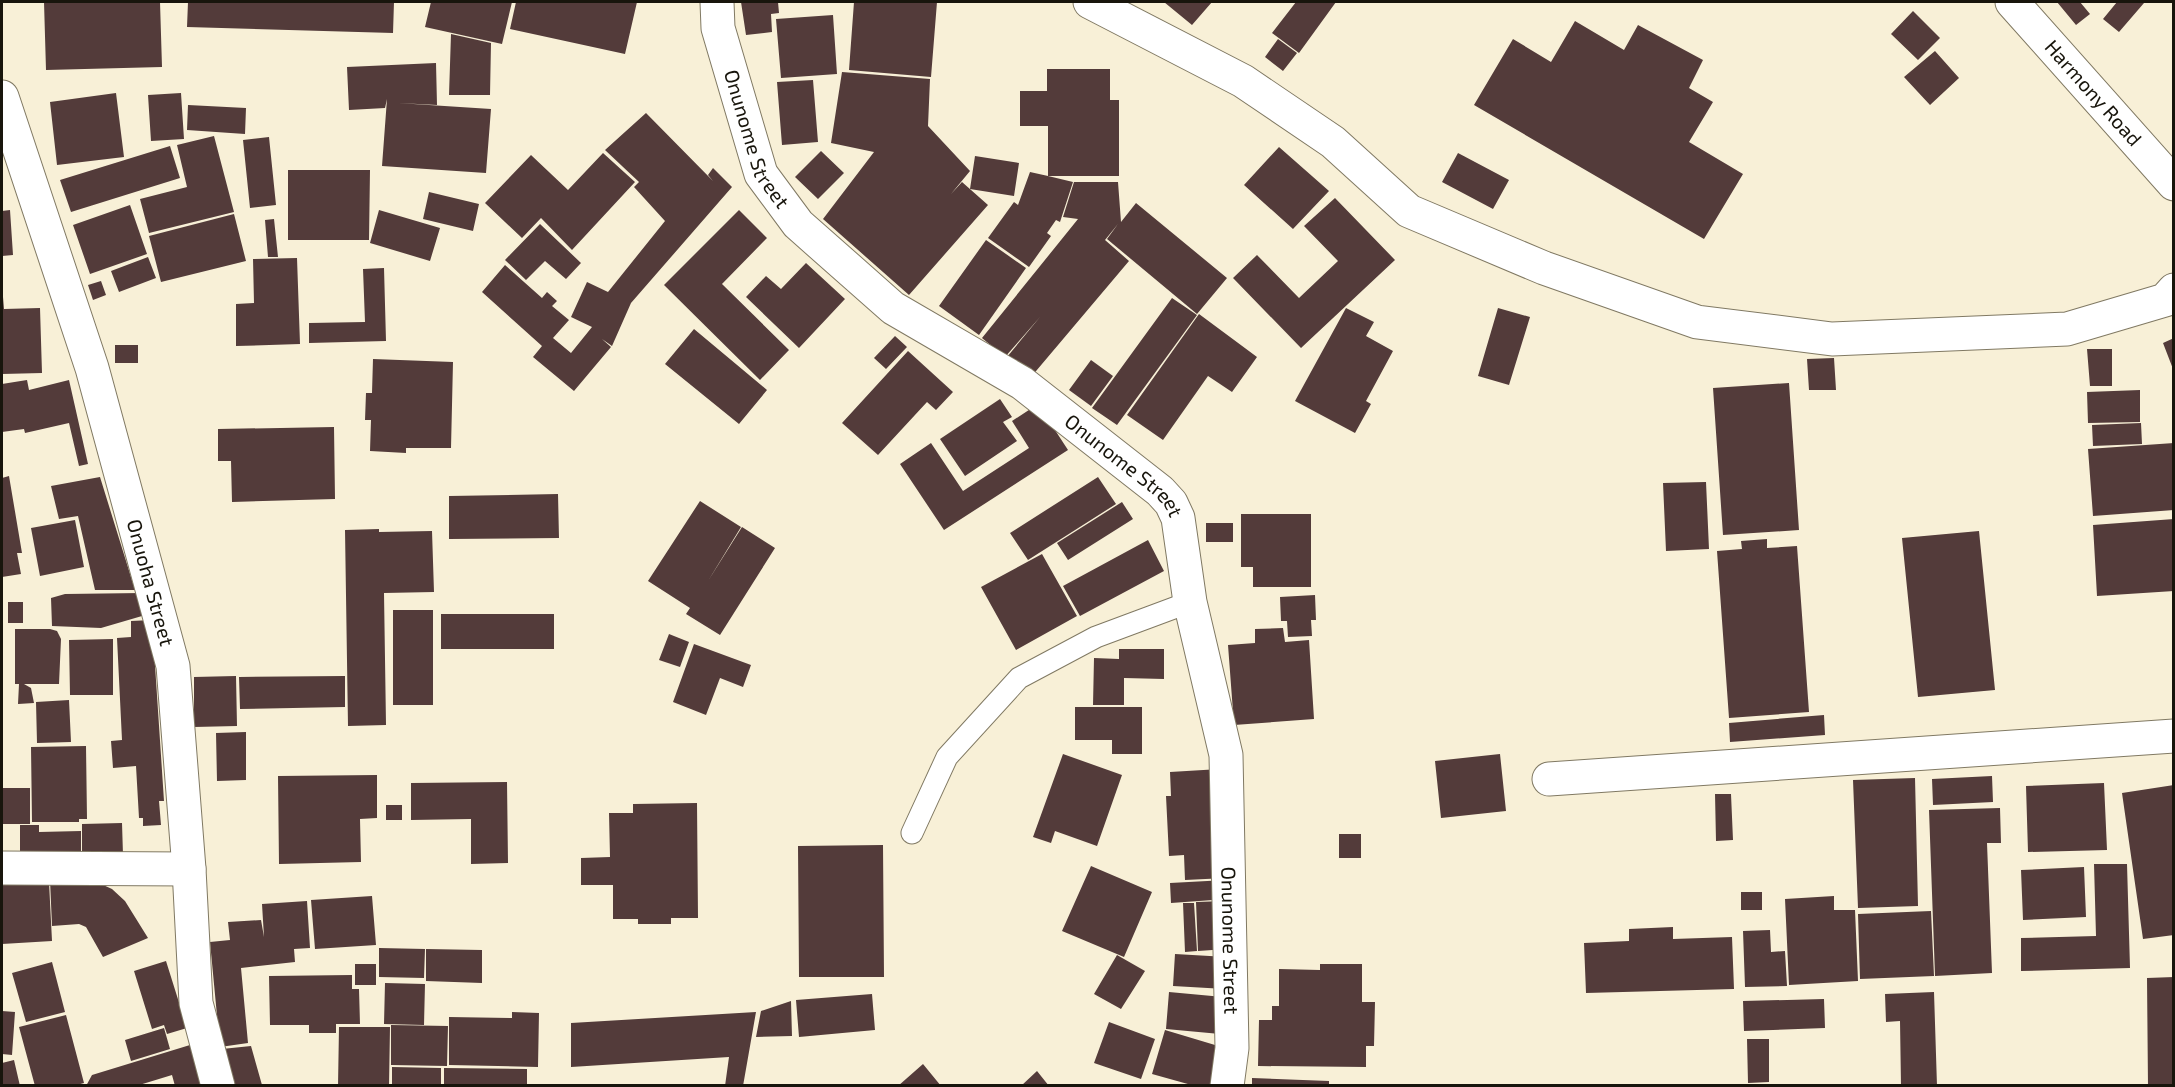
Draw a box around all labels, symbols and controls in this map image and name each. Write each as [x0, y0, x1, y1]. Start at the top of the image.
street label: Harmony Road [2040, 35, 2147, 150]
street label: Onunome Street [720, 67, 795, 213]
street label: Onunome Street [1061, 408, 1189, 521]
street label: Onuoha Street [123, 516, 180, 649]
street label: Onunome Street [1217, 866, 1244, 1015]

